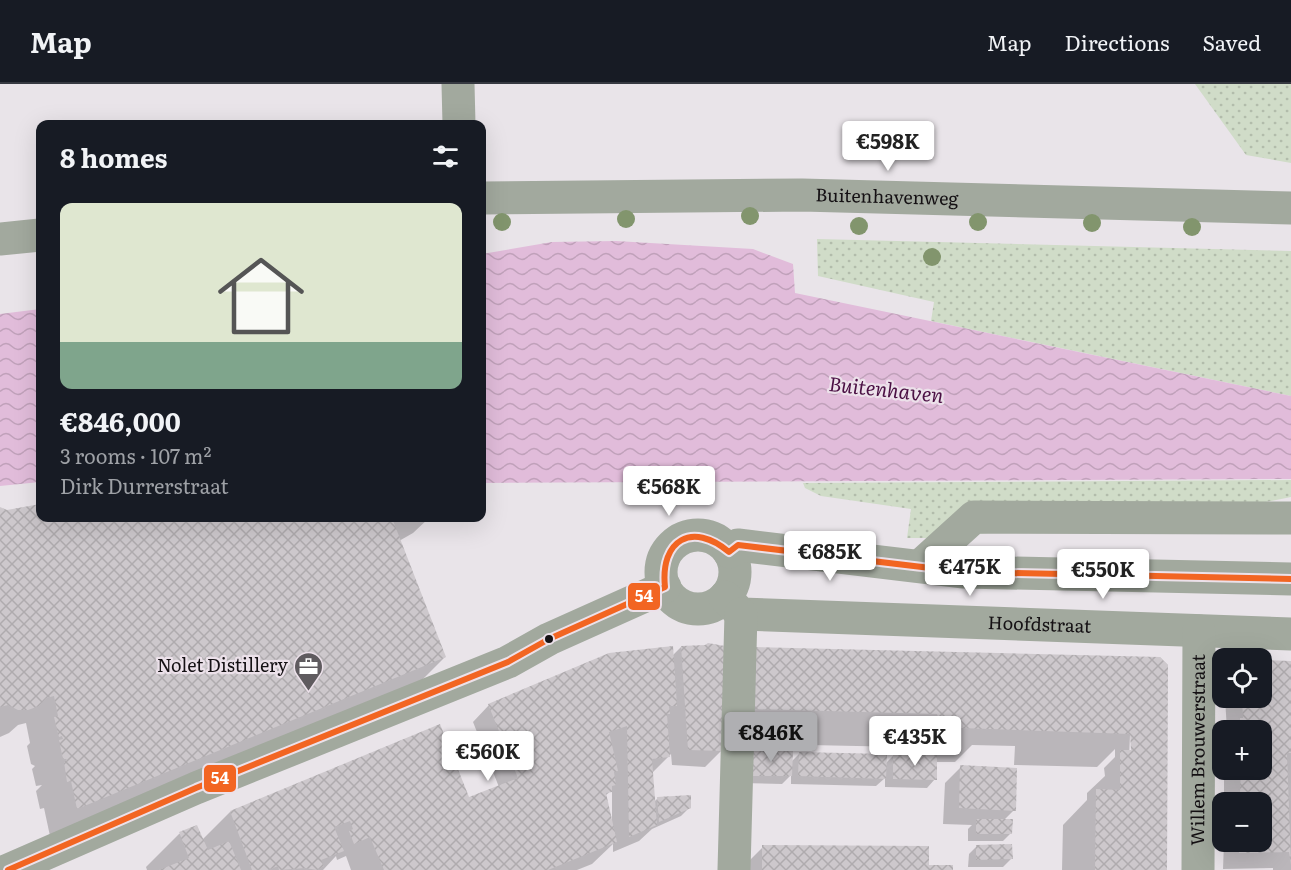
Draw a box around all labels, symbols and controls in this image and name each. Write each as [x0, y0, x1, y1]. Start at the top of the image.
text: Map [30, 20, 92, 62]
text: Map [987, 26, 1032, 57]
text: Directions [1065, 26, 1170, 57]
text: Saved [1203, 26, 1261, 57]
pin: €598K [846, 121, 930, 172]
text: €598K [856, 125, 920, 155]
text: 8 homes [60, 137, 168, 176]
icon: filters [429, 140, 462, 173]
street label: Buitenhavenweg [815, 180, 960, 211]
icon: home [207, 242, 315, 350]
water label: Buitenhaven [827, 367, 945, 409]
text: €846,000 [60, 401, 181, 440]
text: 3 rooms · 107 m² [60, 440, 211, 470]
pin: €568K [627, 466, 711, 517]
text: Dirk Durrerstraat [60, 470, 229, 500]
text: €568K [637, 470, 701, 500]
pin: €685K [788, 531, 872, 582]
text: €685K [798, 535, 862, 565]
pin: €475K [928, 546, 1012, 597]
pin: €550K [1061, 549, 1145, 600]
text: €475K [939, 550, 1001, 580]
text: €550K [1071, 553, 1135, 583]
line badge: 54 [627, 582, 661, 611]
text: 54 [635, 583, 654, 607]
street label: Hoofdstraat [987, 608, 1092, 639]
unlabelled marker [543, 633, 555, 645]
map controls [1212, 648, 1272, 852]
button: locate [1212, 648, 1272, 708]
office icon: Nolet Distillery [293, 650, 325, 692]
place label: Nolet Distillery [157, 651, 289, 678]
street label: Willem Brouwerstraat [1183, 653, 1211, 846]
pin: €846K [729, 712, 813, 763]
text: €846K [738, 716, 804, 746]
pin: €435K [873, 716, 957, 767]
text: €435K [883, 720, 947, 750]
button: + [1212, 720, 1272, 780]
pin: €560K [446, 731, 530, 782]
text: €560K [456, 735, 520, 765]
line badge: 54 [203, 764, 237, 793]
text: 54 [211, 765, 230, 789]
button: − [1212, 792, 1272, 852]

